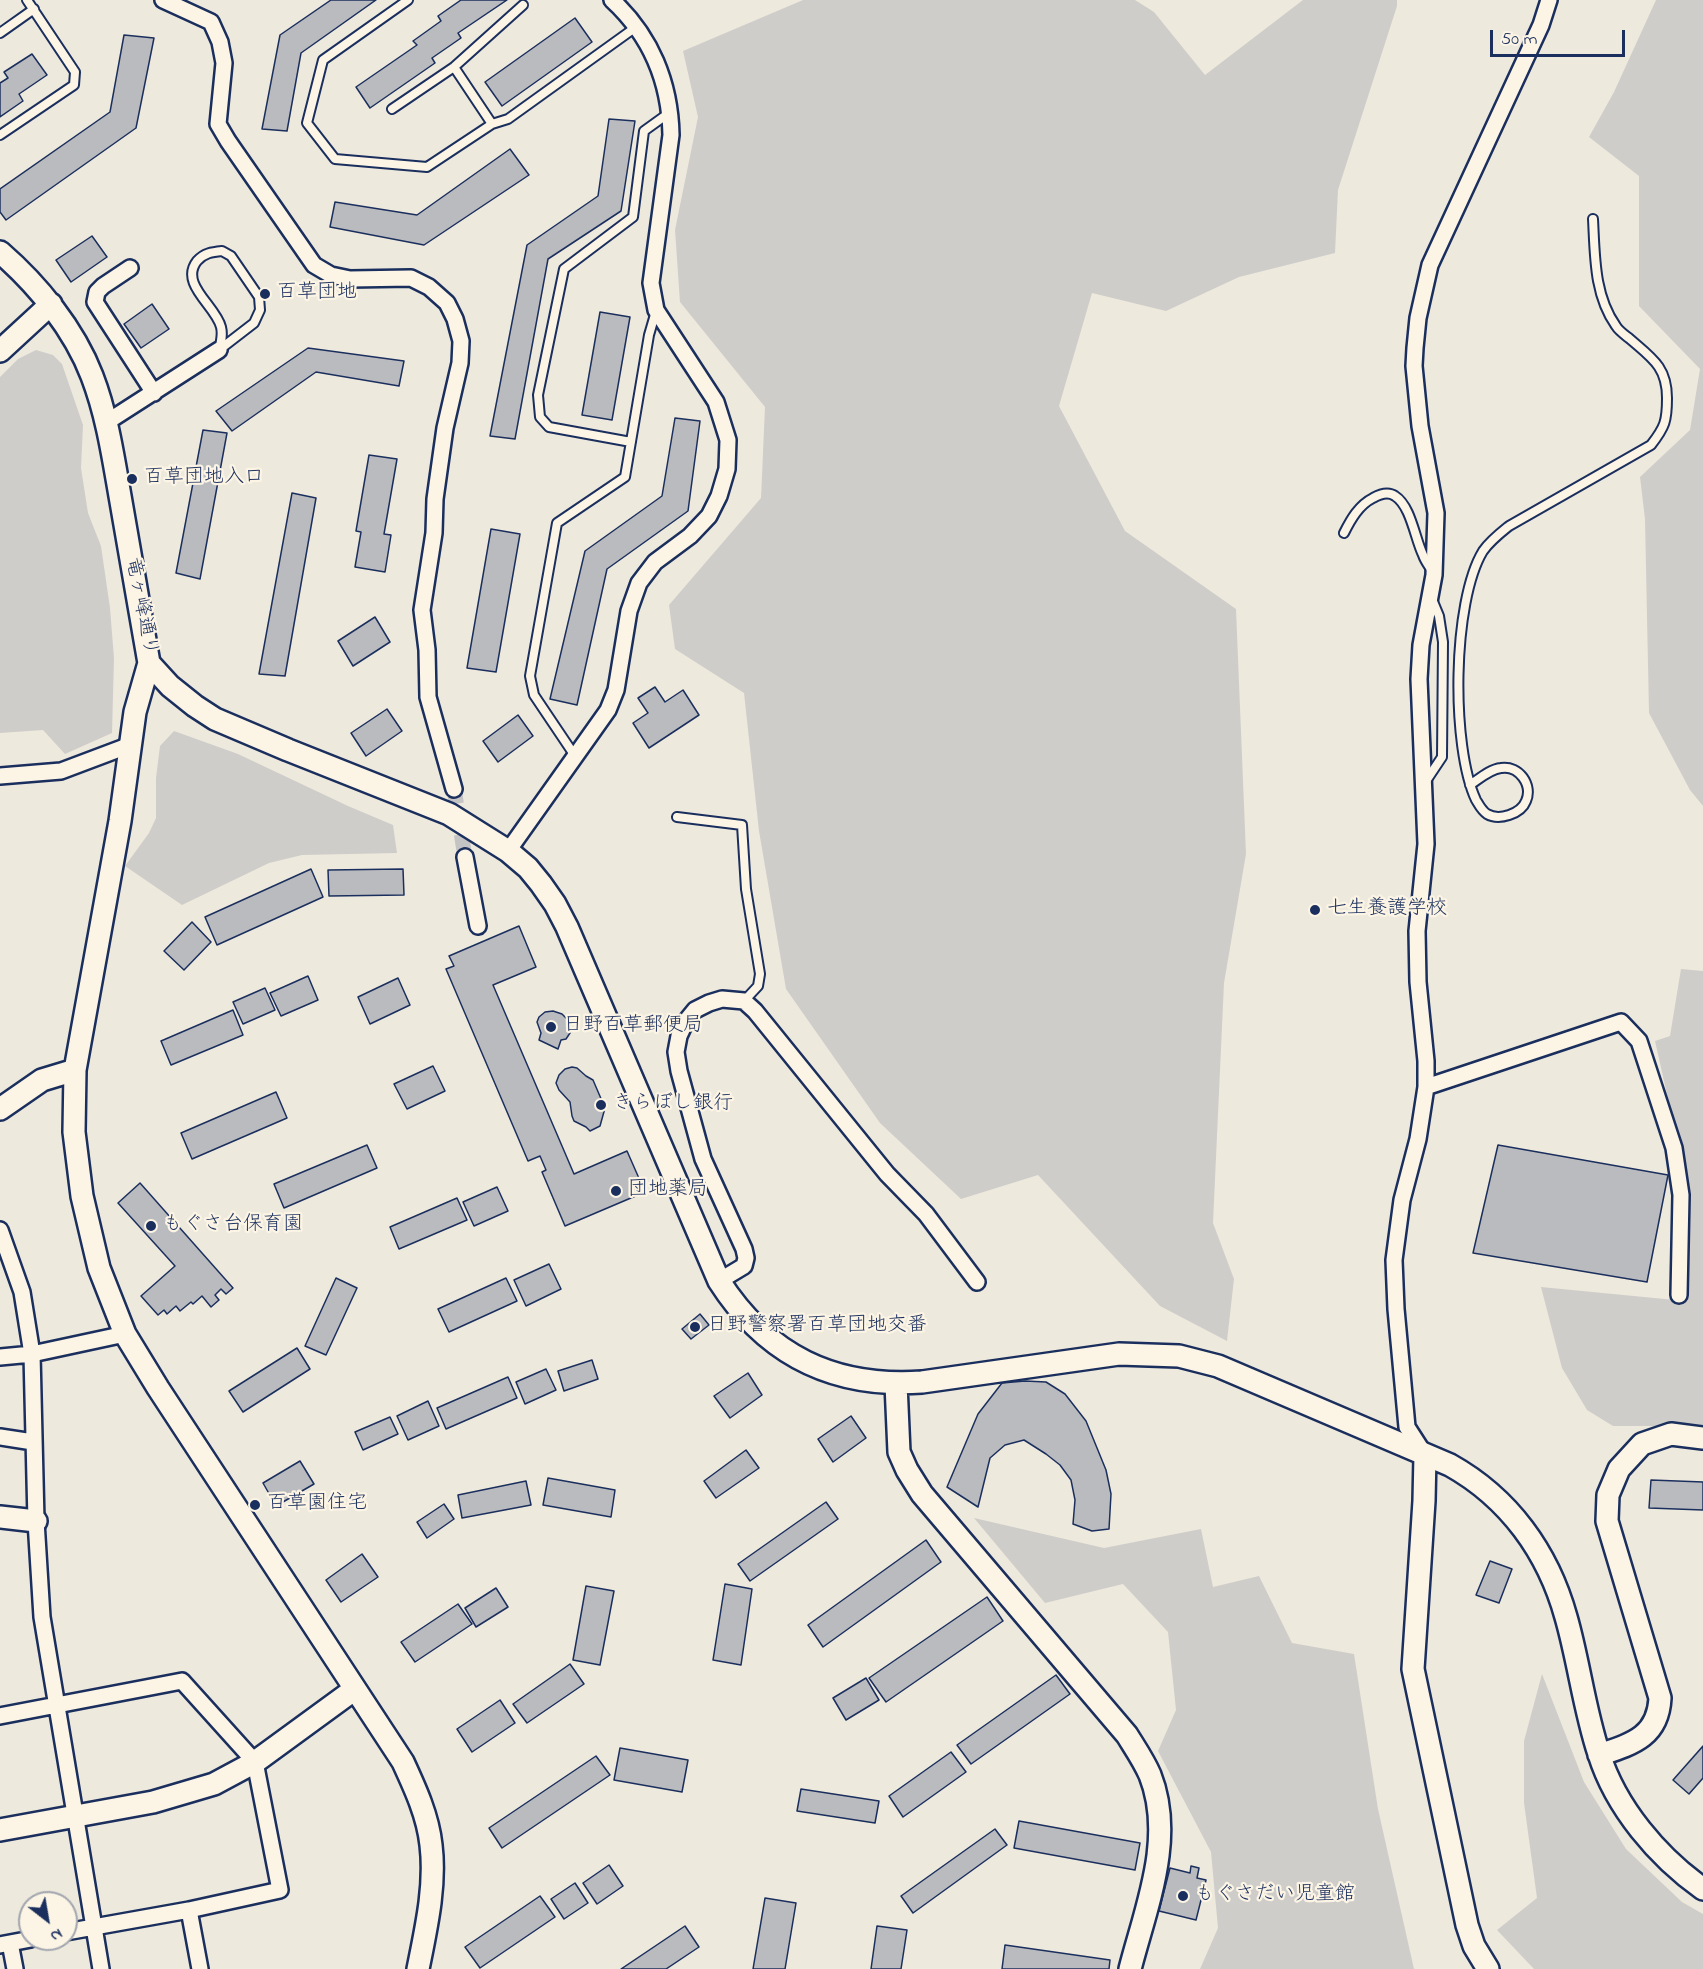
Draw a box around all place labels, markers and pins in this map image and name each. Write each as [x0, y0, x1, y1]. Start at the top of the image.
place label: 百草団地 [277, 282, 357, 306]
marker: 百草団地 [258, 287, 272, 301]
place label: 百草団地入口 [144, 467, 264, 491]
marker: 百草団地入口 [125, 472, 139, 486]
place label: 七生養護学校 [1327, 898, 1447, 922]
marker: 七生養護学校 [1308, 903, 1322, 917]
place label: 日野百草郵便局 [563, 1015, 703, 1039]
marker: 日野百草郵便局 [544, 1020, 558, 1034]
place label: きらぼし銀行 [613, 1093, 733, 1117]
marker: きらぼし銀行 [594, 1098, 608, 1112]
place label: 団地薬局 [628, 1179, 708, 1203]
marker: 団地薬局 [609, 1184, 623, 1198]
place label: もぐさ台保育園 [163, 1214, 303, 1238]
marker: もぐさ台保育園 [144, 1219, 158, 1233]
place label: 日野警察署百草団地交番 [707, 1315, 927, 1339]
marker: 日野警察署百草団地交番 [688, 1320, 702, 1334]
place label: 百草園住宅 [267, 1493, 367, 1517]
marker: 百草園住宅 [248, 1498, 262, 1512]
place label: もぐさだい児童館 [1195, 1884, 1355, 1908]
marker: もぐさだい児童館 [1176, 1889, 1190, 1903]

